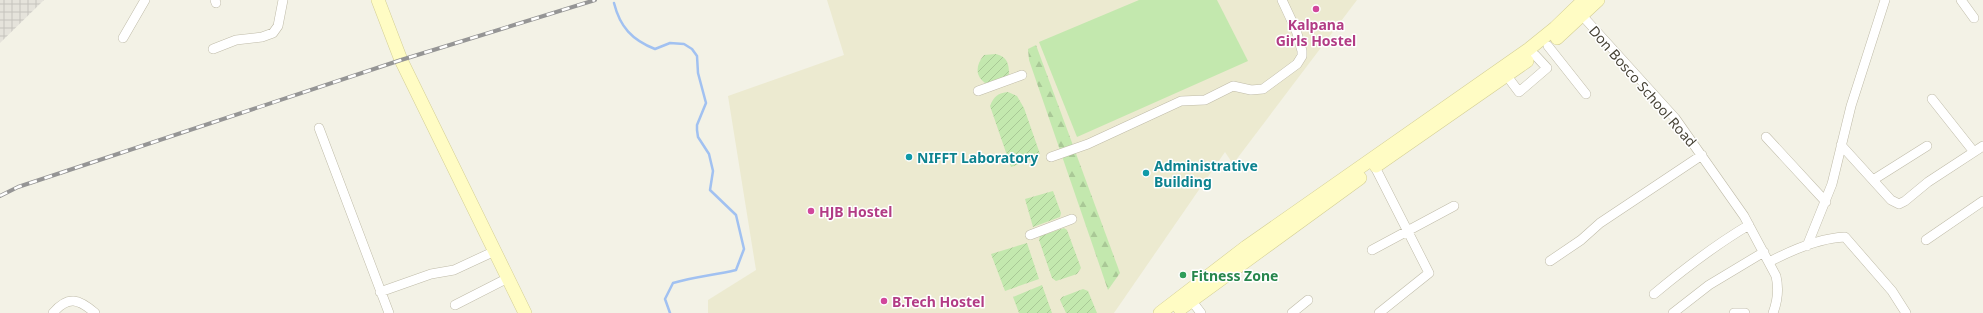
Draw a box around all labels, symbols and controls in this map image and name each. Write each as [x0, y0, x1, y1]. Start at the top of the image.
marker: Kalpana Girls Hostel [1311, 4, 1321, 14]
place label: Kalpana Girls Hostel [1276, 15, 1356, 50]
street label: Don Bosco School Road [1585, 21, 1701, 151]
place label: NIFFT Laboratory [917, 148, 1038, 167]
marker: NIFFT Laboratory [904, 152, 914, 162]
place label: Administrative Building [1154, 156, 1258, 191]
marker: Administrative Building [1141, 168, 1151, 178]
place label: HJB Hostel [819, 202, 892, 221]
marker: HJB Hostel [806, 206, 816, 216]
place label: Fitness Zone [1191, 266, 1278, 285]
marker: Fitness Zone [1178, 270, 1188, 280]
place label: B.Tech Hostel [892, 292, 985, 311]
marker: B.Tech Hostel [879, 296, 889, 306]

